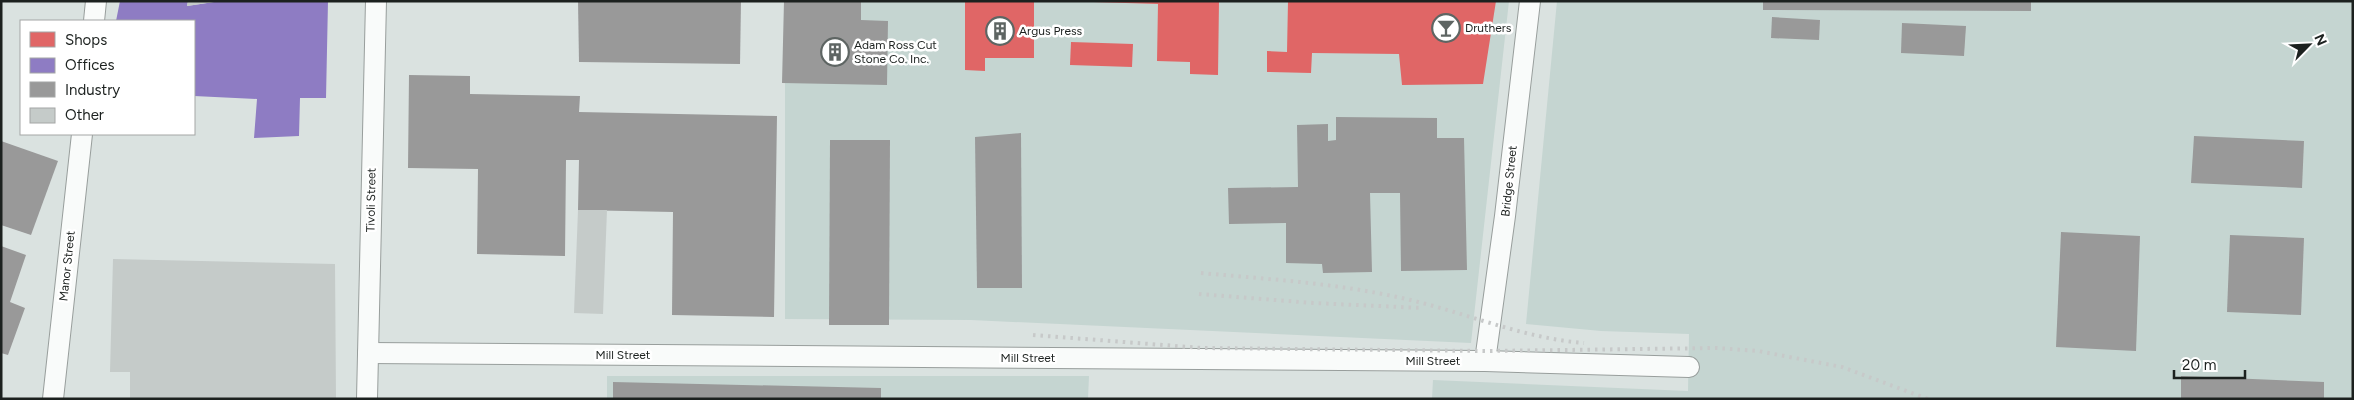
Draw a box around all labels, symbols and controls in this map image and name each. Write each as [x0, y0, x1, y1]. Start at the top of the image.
bar icon: Druthers [1431, 13, 1461, 43]
building icon: Argus Press [985, 16, 1015, 46]
legend [20, 20, 195, 135]
north arrow [2284, 20, 2334, 70]
place label: Druthers [1465, 21, 1512, 35]
place label: Argus Press [1019, 24, 1083, 38]
text: Shops [65, 31, 107, 49]
text: N [2310, 32, 2330, 48]
building icon: Adam Ross Cut Stone Co. Inc. [820, 37, 850, 67]
place label: Adam Ross Cut Stone Co. Inc. [854, 38, 937, 66]
text: Offices [65, 56, 115, 74]
text: Industry [65, 81, 120, 99]
text: Other [65, 106, 104, 124]
street label: Bridge Street [1498, 144, 1520, 217]
street label: Tivoli Street [363, 167, 379, 232]
street label: Manor Street [56, 230, 78, 302]
street label: Mill Street [596, 348, 651, 362]
scale bar [2174, 348, 2245, 380]
street label: Mill Street [1001, 351, 1056, 365]
street label: Mill Street [1406, 354, 1461, 368]
text: 20 m [2182, 356, 2216, 374]

